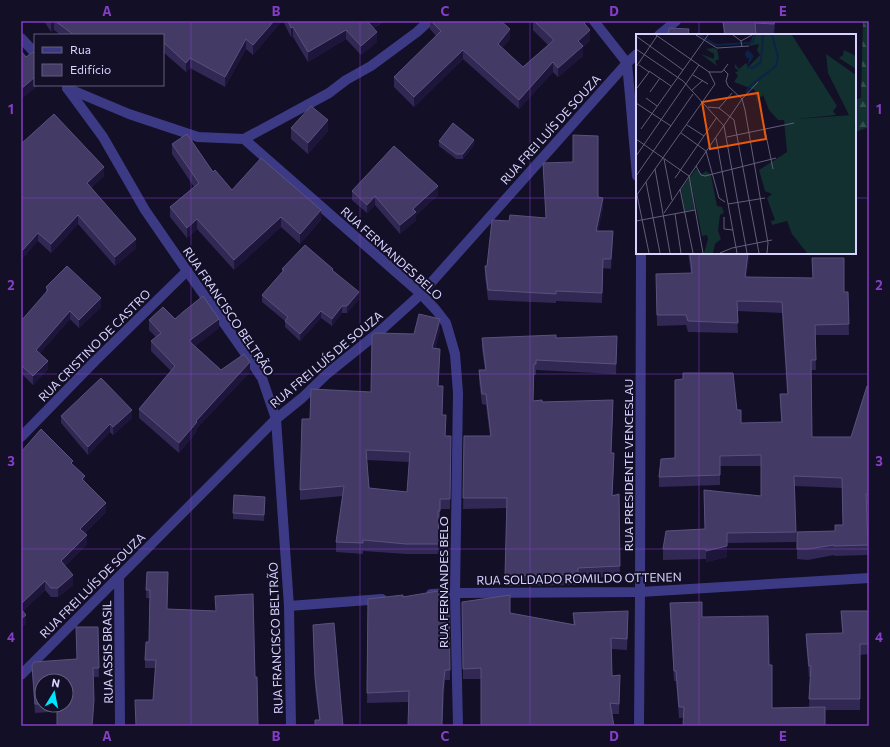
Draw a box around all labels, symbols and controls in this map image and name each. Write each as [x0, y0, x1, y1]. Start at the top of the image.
text: A [102, 3, 112, 19]
text: B [272, 3, 281, 19]
text: C [441, 3, 450, 19]
text: D [609, 3, 619, 19]
text: E [779, 3, 787, 19]
legend [34, 34, 164, 86]
inset map [636, 34, 856, 254]
text: Rua [70, 42, 91, 56]
text: Edifício [70, 62, 111, 76]
street label: RUA FREI LUÍS DE SOUZA [497, 71, 603, 187]
text: 1 [8, 101, 14, 117]
text: 1 [876, 101, 882, 117]
street label: RUA FERNANDES BELO [338, 204, 446, 302]
street label: RUA FRANCISCO BELTRÃO [181, 244, 277, 378]
text: 2 [7, 277, 15, 293]
text: 2 [875, 277, 883, 293]
street label: RUA CRISTINO DE CASTRO [35, 286, 153, 404]
street label: RUA FREI LUÍS DE SOUZA [267, 308, 385, 410]
street label: RUA PRESIDENTE VENCESLAU [621, 379, 635, 551]
text: 3 [7, 453, 15, 469]
text: 3 [875, 453, 883, 469]
street label: RUA FERNANDES BELO [436, 516, 450, 648]
street label: RUA FREI LUÍS DE SOUZA [37, 530, 147, 640]
street label: RUA FRANCISCO BELTRÃO [265, 562, 285, 714]
street label: RUA SOLDADO ROMILDO OTTENEN [476, 569, 682, 587]
street label: RUA ASSIS BRASIL [99, 600, 115, 704]
text: 4 [7, 629, 15, 645]
text: 4 [875, 629, 883, 645]
north arrow [34, 673, 74, 713]
text: N [51, 676, 61, 690]
text: A [102, 728, 112, 744]
text: B [272, 728, 281, 744]
text: C [441, 728, 450, 744]
text: D [609, 728, 619, 744]
text: E [779, 728, 787, 744]

